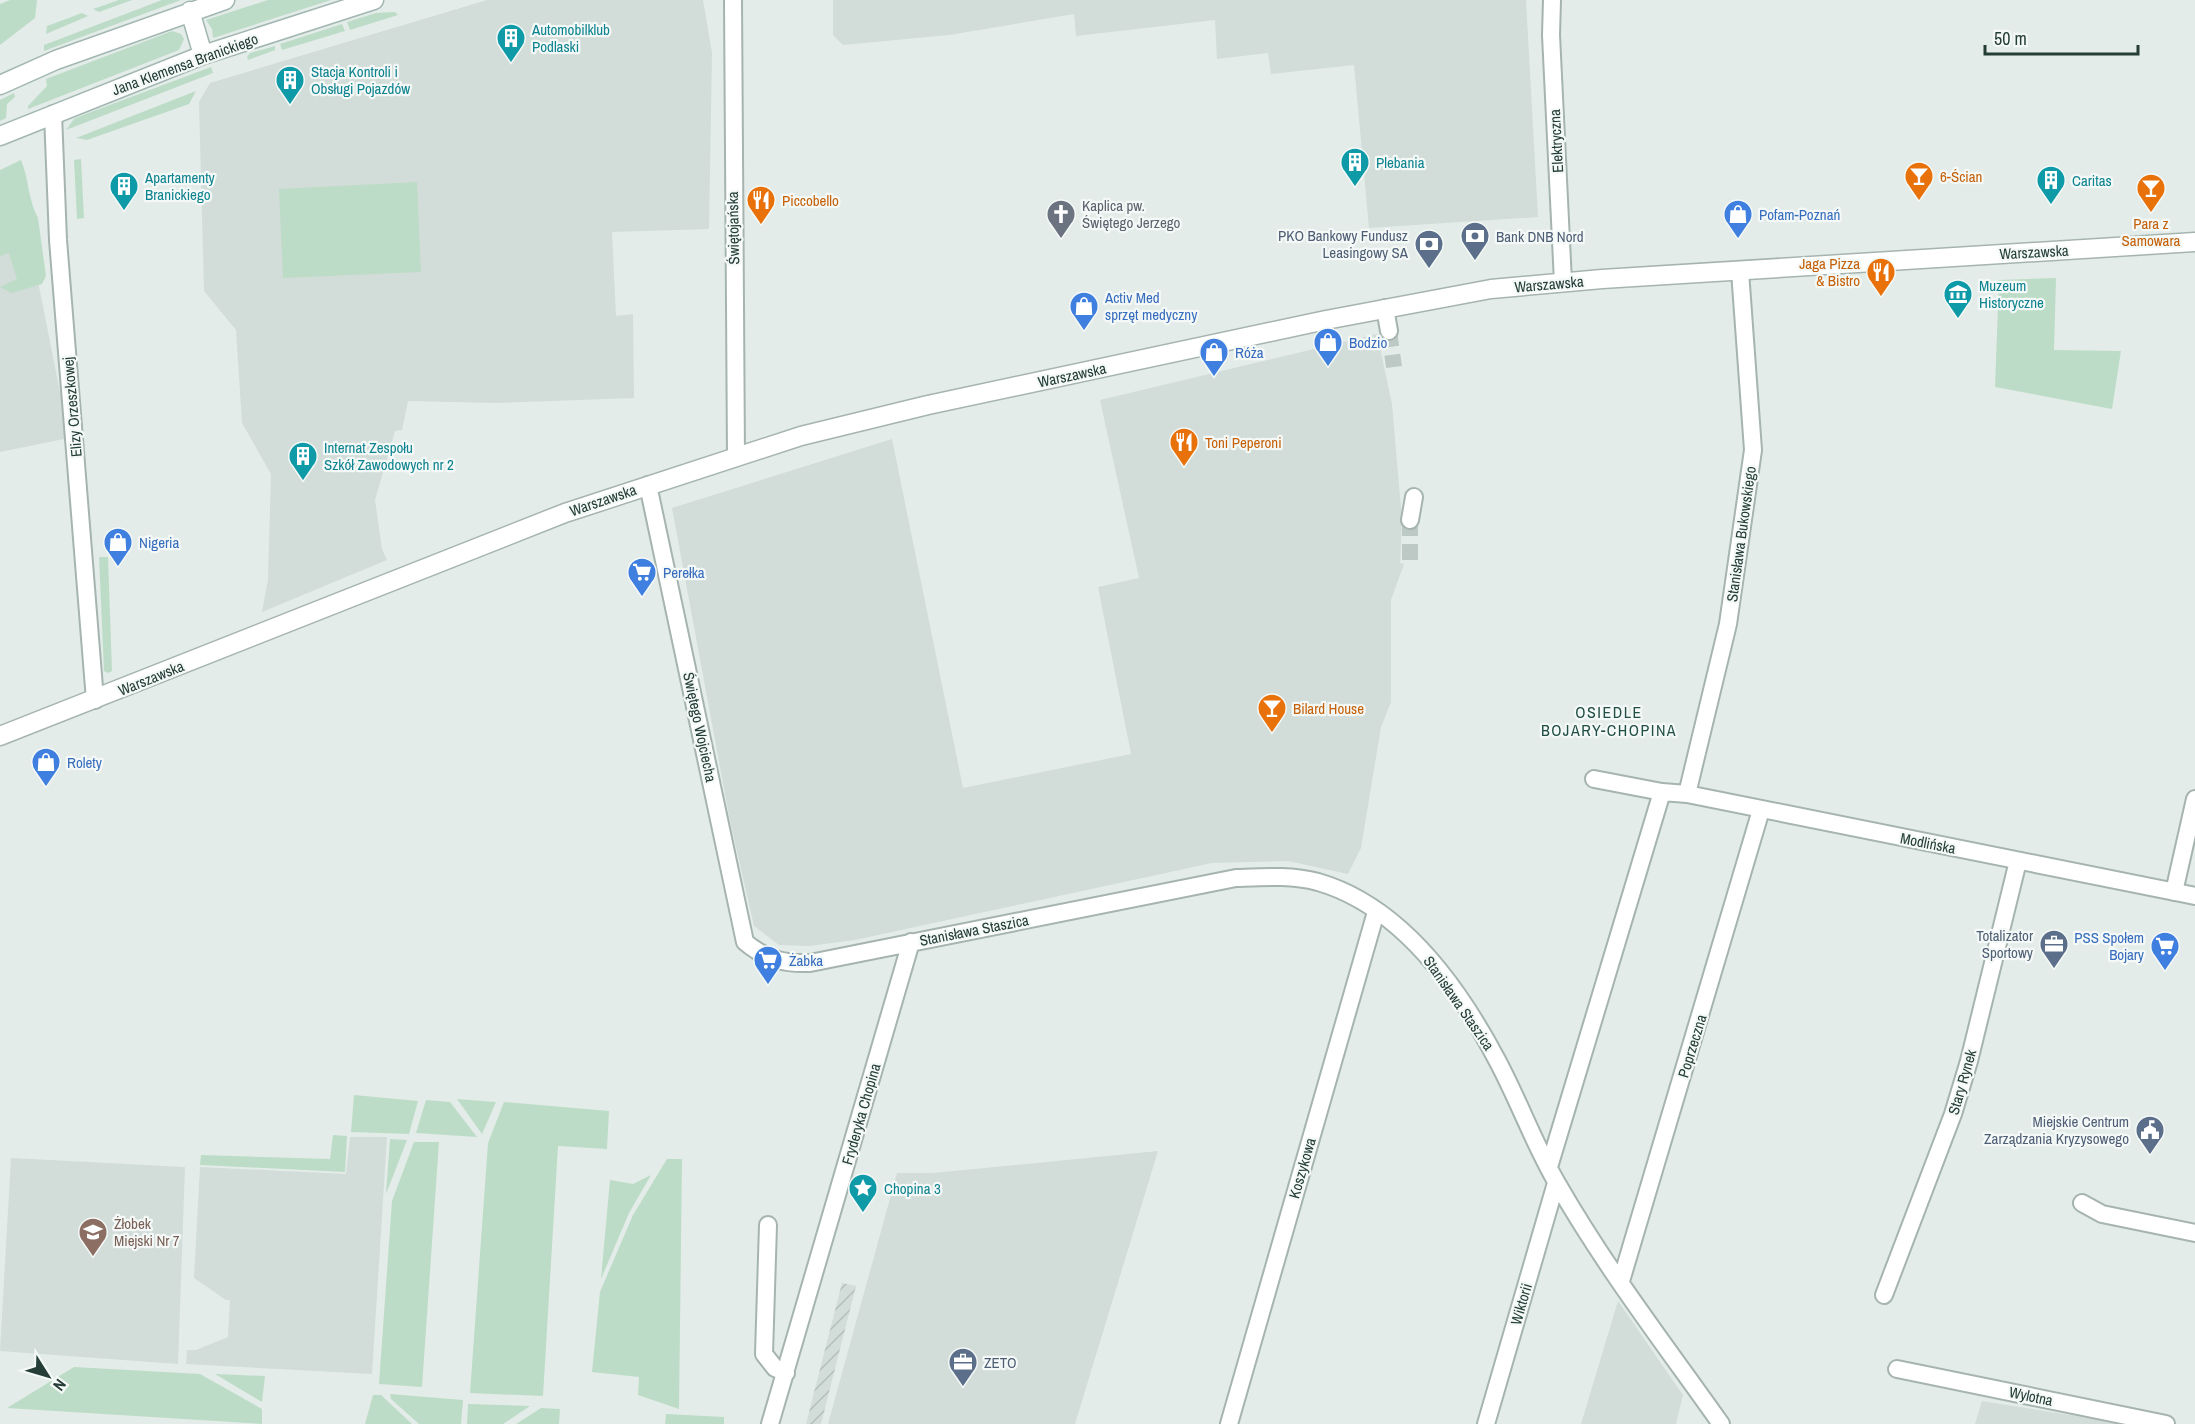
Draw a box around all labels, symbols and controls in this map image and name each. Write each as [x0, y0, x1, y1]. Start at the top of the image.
scale bar [1985, 18, 2138, 56]
place label: Automobilklub Podlaski [531, 19, 610, 57]
building icon: Automobilklub Podlaski [495, 22, 527, 64]
text: 50 m [1994, 26, 2027, 51]
street label: Jana Klemensa Branickiego [109, 28, 261, 100]
place label: Stacja Kontroli i Obsługi Pojazdów [311, 61, 410, 99]
building icon: Stacja Kontroli i Obsługi Pojazdów [274, 64, 306, 106]
street label: Elektryczna [1544, 109, 1568, 173]
building icon: Plebania [1339, 146, 1371, 188]
place label: Plebania [1376, 152, 1425, 173]
bar icon: 6-Ścian [1903, 160, 1935, 202]
building icon: Caritas [2035, 164, 2067, 206]
place label: 6-Ścian [1940, 166, 1982, 187]
place label: Apartamenty Branickiego [144, 167, 216, 205]
building icon: Apartamenty Branickiego [108, 170, 140, 212]
place label: Caritas [2072, 170, 2112, 191]
bar icon: Para z Samowara [2135, 172, 2167, 214]
restaurant icon: Piccobello [745, 184, 777, 226]
place label: Piccobello [782, 190, 839, 211]
street label: Świętojańska [722, 191, 744, 265]
place label: Kaplica pw. Świętego Jerzego [1082, 195, 1181, 233]
church icon: Kaplica pw. Świętego Jerzego [1045, 198, 1077, 240]
shop icon: Pofam-Poznań [1722, 198, 1754, 240]
place label: Pofam-Poznań [1759, 204, 1840, 225]
place label: Para z Samowara [2122, 213, 2181, 251]
bank icon: Bank DNB Nord [1459, 220, 1491, 262]
place label: PKO Bankowy Fundusz Leasingowy SA [1278, 225, 1409, 263]
place label: Bank DNB Nord [1496, 226, 1584, 247]
bank icon: PKO Bankowy Fundusz Leasingowy SA [1413, 228, 1445, 270]
street label: Warszawska [1999, 240, 2069, 264]
place label: Jaga Pizza & Bistro [1799, 253, 1860, 291]
restaurant icon: Jaga Pizza & Bistro [1865, 256, 1897, 298]
street label: Warszawska [1514, 271, 1585, 297]
place label: Muzeum Historyczne [1979, 275, 2044, 313]
museum icon: Muzeum Historyczne [1942, 278, 1974, 320]
place label: Activ Med sprzęt medyczny [1104, 287, 1198, 325]
shop icon: Activ Med sprzęt medyczny [1068, 290, 1100, 332]
shop icon: Bodzio [1312, 326, 1344, 368]
place label: Bodzio [1349, 332, 1387, 353]
shop icon: Róża [1198, 336, 1230, 378]
place label: Róża [1235, 342, 1264, 363]
street label: Elizy Orzeszkowej [57, 356, 87, 458]
street label: Warszawska [1036, 357, 1108, 392]
restaurant icon: Toni Peperoni [1168, 426, 1200, 468]
place label: Toni Peperoni [1205, 432, 1282, 453]
place label: Internat Zespołu Szkół Zawodowych nr 2 [324, 437, 454, 475]
building icon: Internat Zespołu Szkół Zawodowych nr 2 [287, 440, 319, 482]
street label: Stanisława Bukowskiego [1721, 465, 1761, 603]
street label: Warszawska [567, 479, 639, 521]
shop icon: Nigeria [102, 526, 134, 568]
place label: Nigeria [139, 532, 179, 553]
supermarket icon: Perełka [626, 556, 658, 598]
place label: Perełka [663, 562, 705, 583]
street label: Warszawska [115, 655, 187, 701]
street label: Świętego Wojciecha [678, 670, 722, 784]
bar icon: Bilard House [1256, 692, 1288, 734]
place label: Bilard House [1293, 698, 1364, 719]
district label: OSIEDLE BOJARY-CHOPINA [1541, 701, 1677, 741]
shop icon: Rolety [30, 746, 62, 788]
place label: Rolety [67, 752, 103, 773]
street label: Modlińska [1898, 827, 1958, 859]
street label: Stanisława Staszica [918, 909, 1031, 951]
place label: Totalizator Sportowy [1976, 925, 2034, 963]
place label: PSS Społem Bojary [2074, 927, 2145, 965]
office icon: Totalizator Sportowy [2038, 928, 2070, 970]
supermarket icon: PSS Społem Bojary [2149, 930, 2181, 972]
supermarket icon: Żabka [752, 944, 784, 986]
place label: Żabka [789, 950, 823, 971]
street label: Stanisława Staszica [1419, 952, 1499, 1055]
street label: Poprzeczna [1672, 1012, 1712, 1080]
street label: Stary Rynek [1943, 1046, 1982, 1117]
street label: Fryderyka Chopina [836, 1061, 886, 1167]
place label: Miejskie Centrum Zarządzania Kryzysowego [1984, 1111, 2129, 1149]
public building icon: Miejskie Centrum Zarządzania Kryzysowego [2134, 1114, 2166, 1156]
street label: Koszykowa [1283, 1135, 1321, 1201]
place icon: Chopina 3 [847, 1172, 879, 1214]
place label: Chopina 3 [884, 1178, 941, 1199]
place label: Żłobek Miejski Nr 7 [114, 1213, 180, 1251]
school or university icon: Żłobek Miejski Nr 7 [77, 1216, 109, 1258]
street label: Wiktorii [1505, 1281, 1537, 1327]
north arrow [18, 1346, 78, 1406]
office icon: ZETO [947, 1346, 979, 1388]
place label: ZETO [984, 1352, 1017, 1373]
text: N [48, 1375, 72, 1395]
street label: Wylotna [2007, 1381, 2055, 1411]

